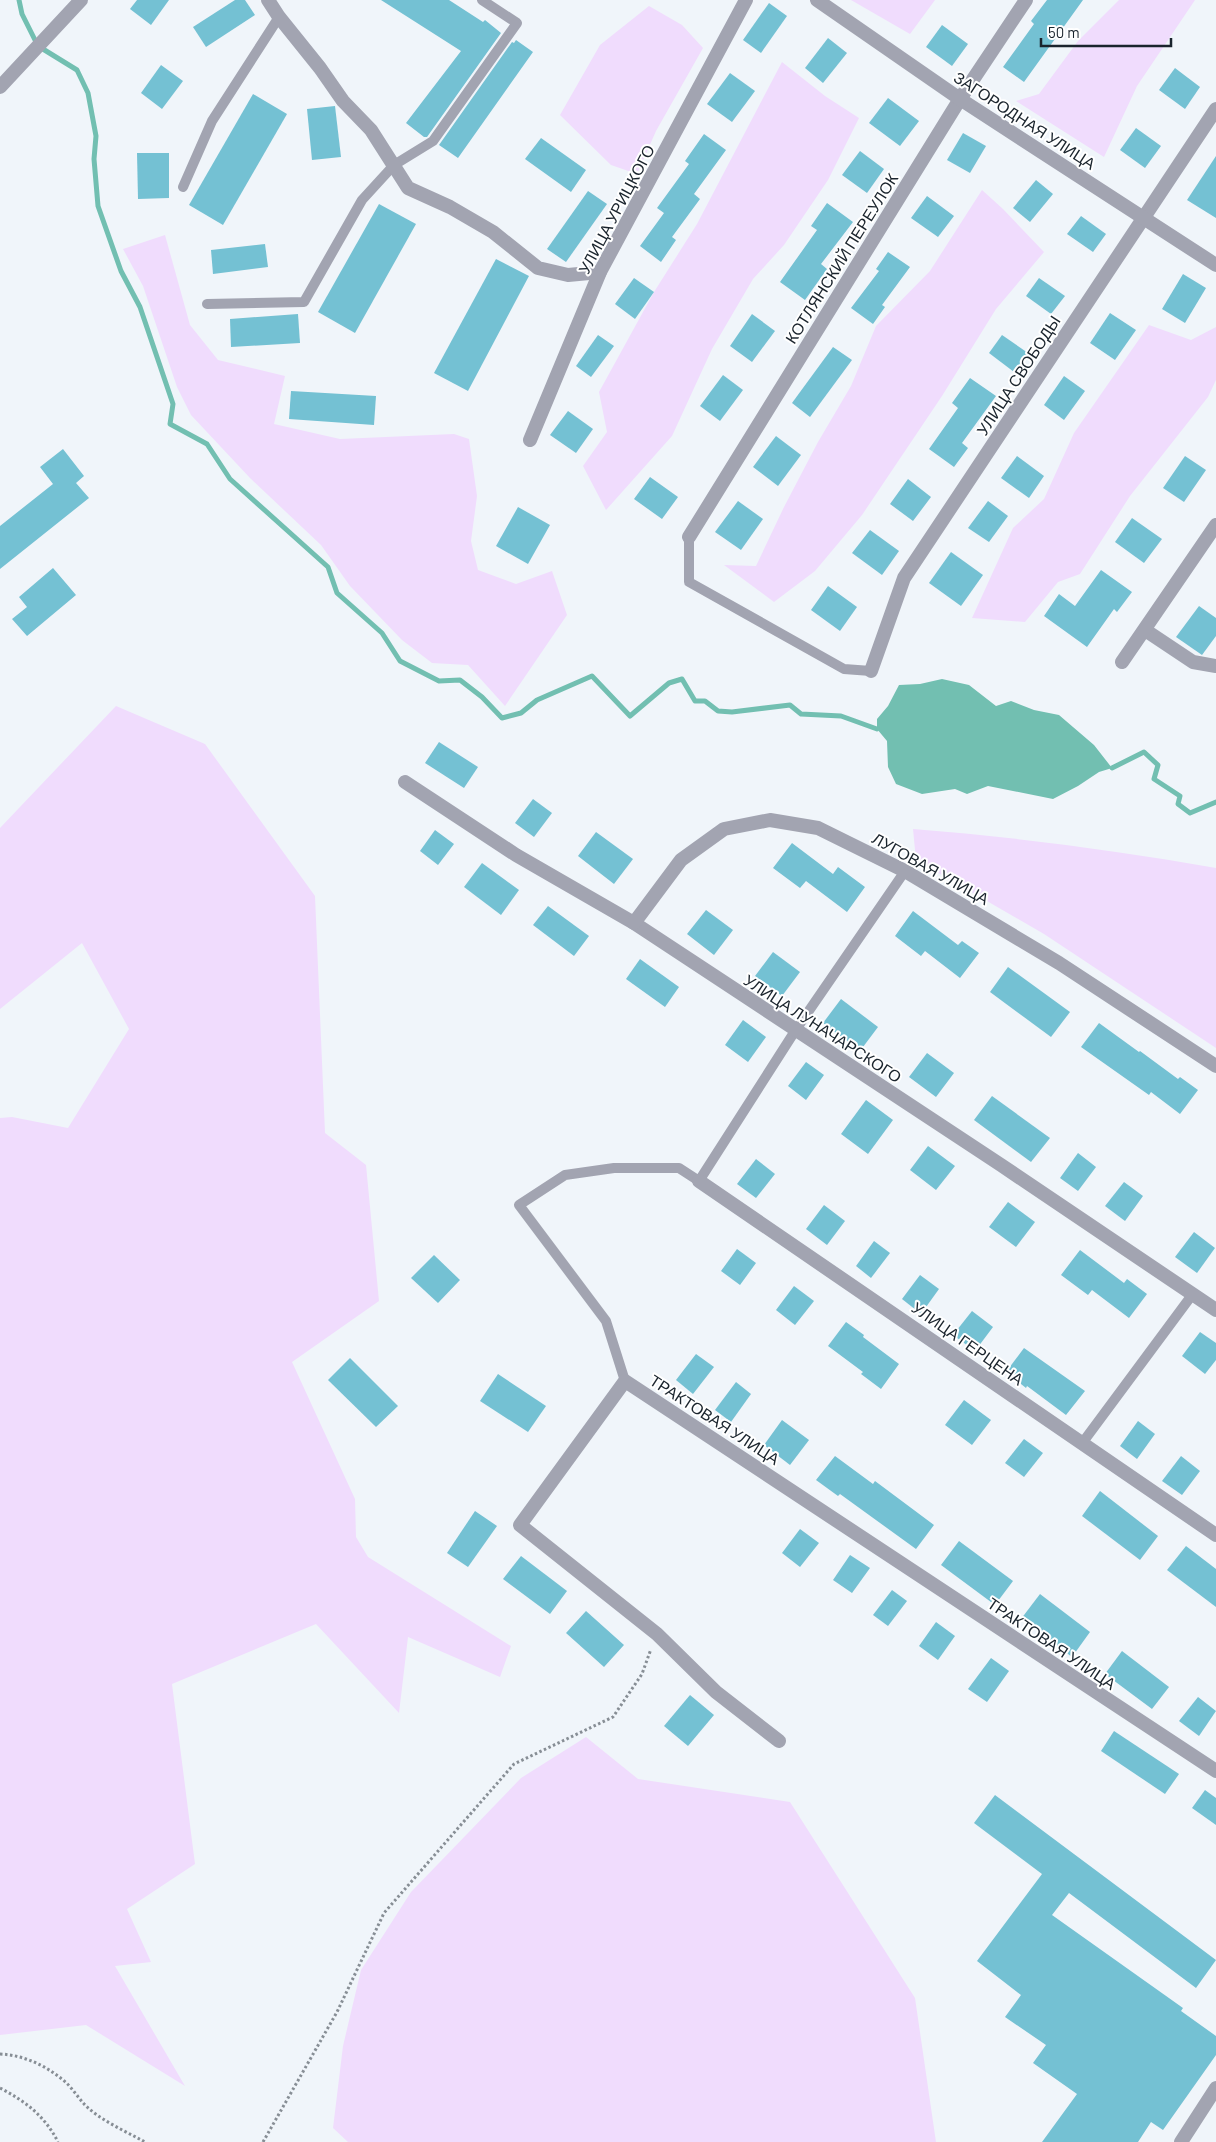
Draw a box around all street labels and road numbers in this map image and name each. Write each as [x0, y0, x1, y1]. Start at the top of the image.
street label: ЗАГОРОДНАЯ УЛИЦА [951, 67, 1100, 173]
street label: УЛИЦА УРИЦКОГО [574, 141, 658, 277]
street label: КОТЛЯНСКИЙ ПЕРЕУЛОК [781, 169, 902, 347]
street label: УЛИЦА СВОБОДЫ [972, 312, 1064, 438]
street label: ЛУГОВАЯ УЛИЦА [869, 828, 993, 908]
street label: УЛИЦА ЛУНАЧАРСКОГО [741, 970, 905, 1086]
street label: УЛИЦА ГЕРЦЕНА [908, 1297, 1028, 1389]
street label: ТРАКТОВАЯ УЛИЦА [647, 1370, 784, 1468]
street label: ТРАКТОВАЯ УЛИЦА [984, 1593, 1120, 1693]

